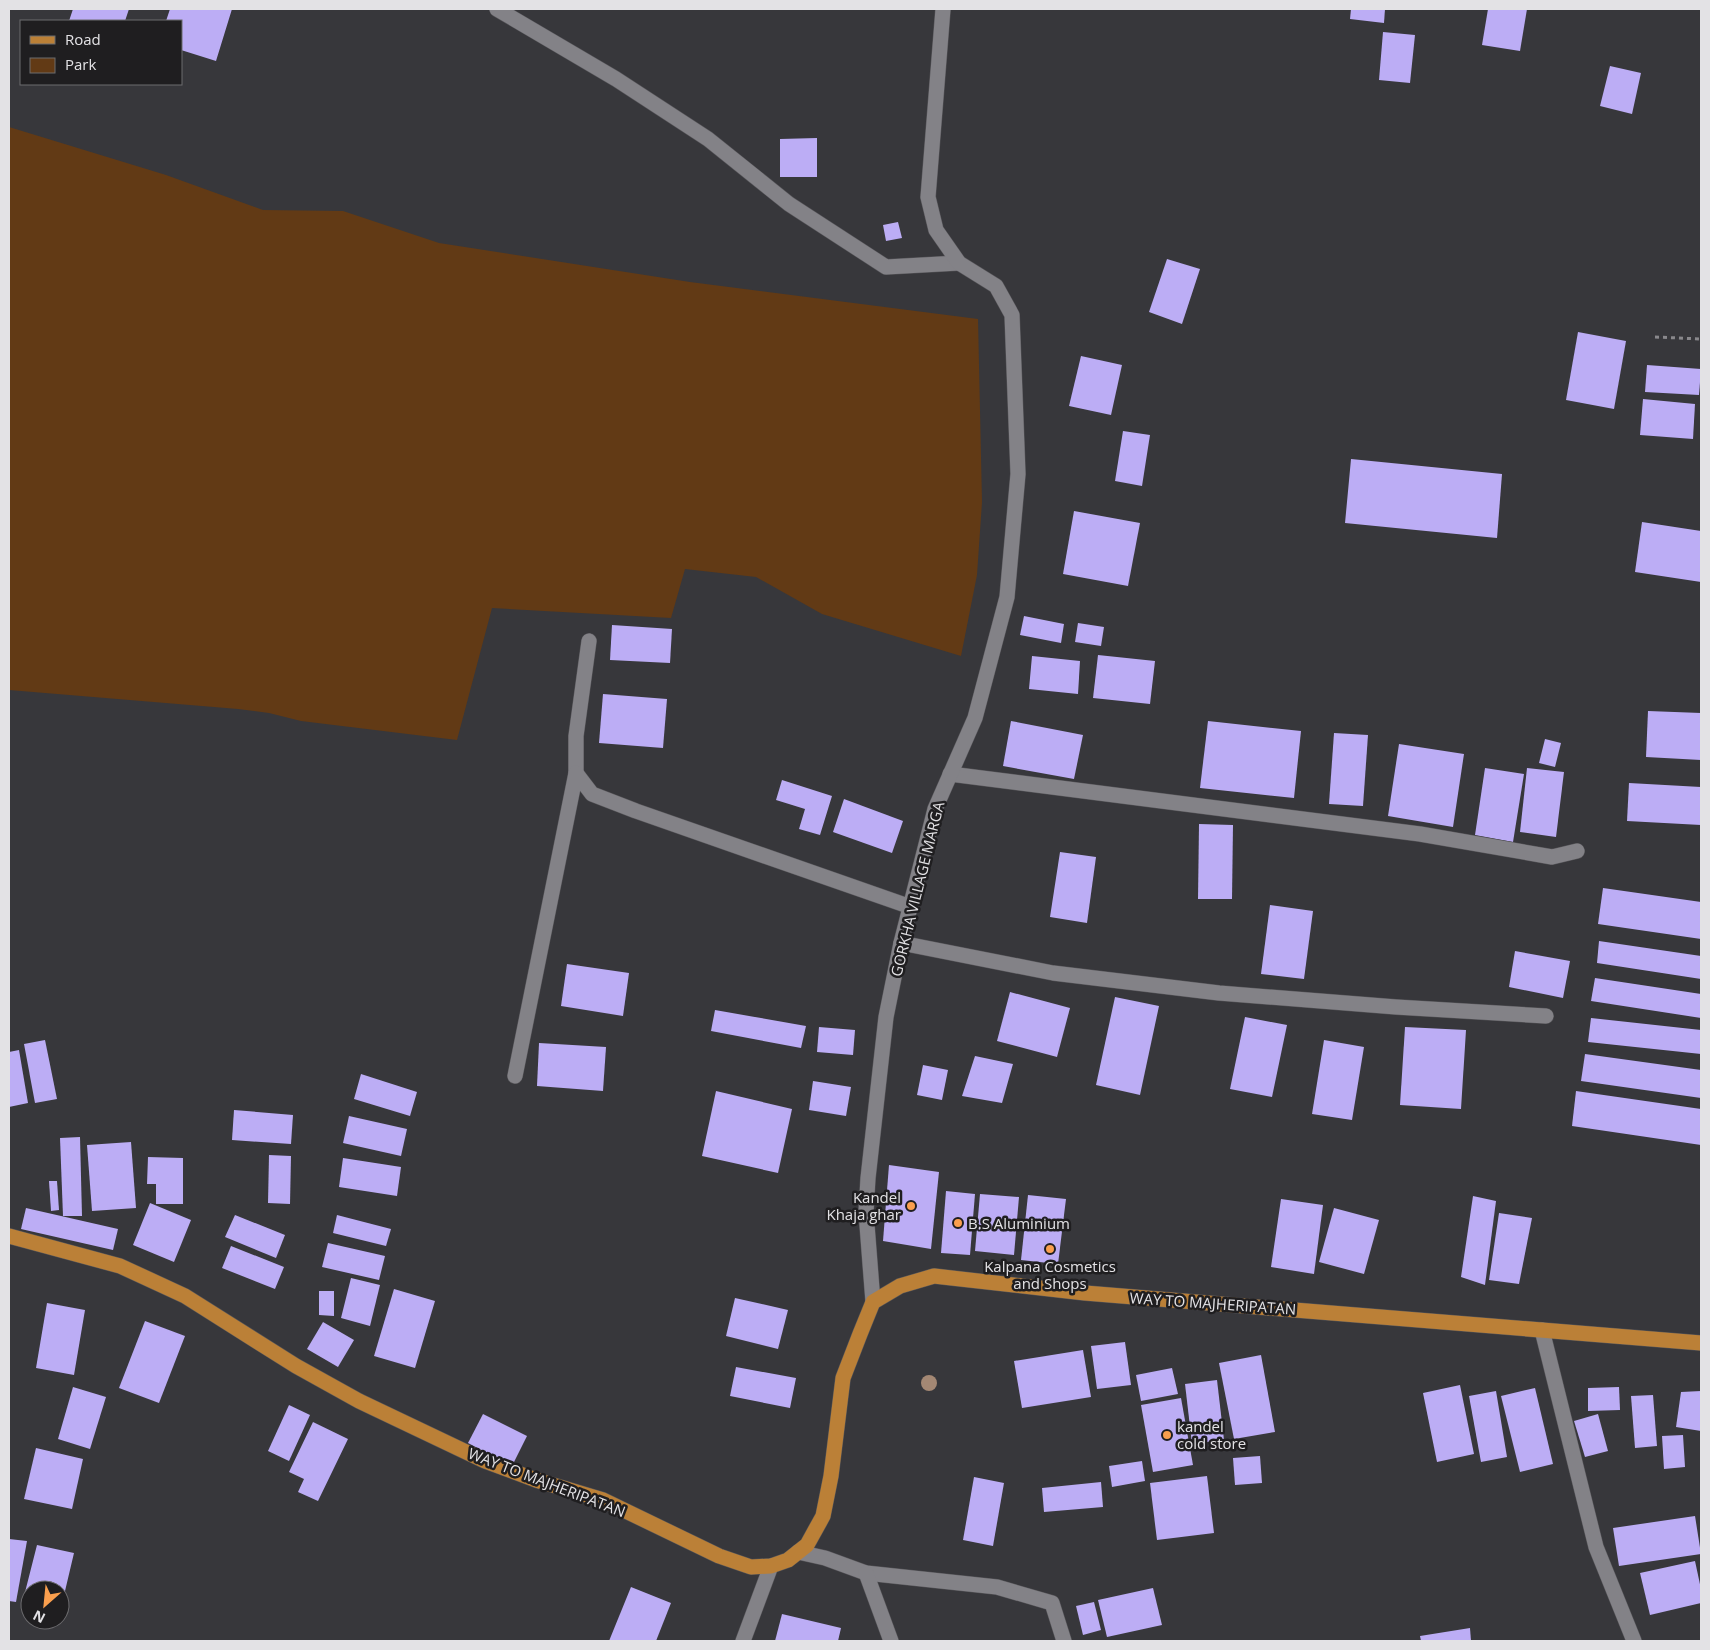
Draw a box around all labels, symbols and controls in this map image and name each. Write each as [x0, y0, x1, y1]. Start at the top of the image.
legend [20, 20, 182, 85]
text: Road [65, 29, 101, 49]
text: Park [65, 54, 96, 74]
street label: GORKHA VILLAGE MARGA [886, 799, 949, 979]
place label: Kandel Khaja ghar [826, 1187, 901, 1224]
marker: Kandel Khaja ghar [905, 1200, 917, 1212]
place label: B.S Aluminium [968, 1213, 1070, 1233]
marker: B.S Aluminium [952, 1217, 964, 1229]
marker: Kalpana Cosmetics and Shops [1044, 1243, 1056, 1255]
place label: Kalpana Cosmetics and Shops [984, 1256, 1116, 1293]
street label: WAY TO MAJHERIPATAN [1129, 1287, 1297, 1319]
place label: kandel cold store [1177, 1416, 1246, 1453]
marker: kandel cold store [1161, 1429, 1173, 1441]
street label: WAY TO MAJHERIPATAN [466, 1443, 628, 1521]
north arrow [20, 1580, 70, 1630]
text: N [29, 1606, 48, 1628]

